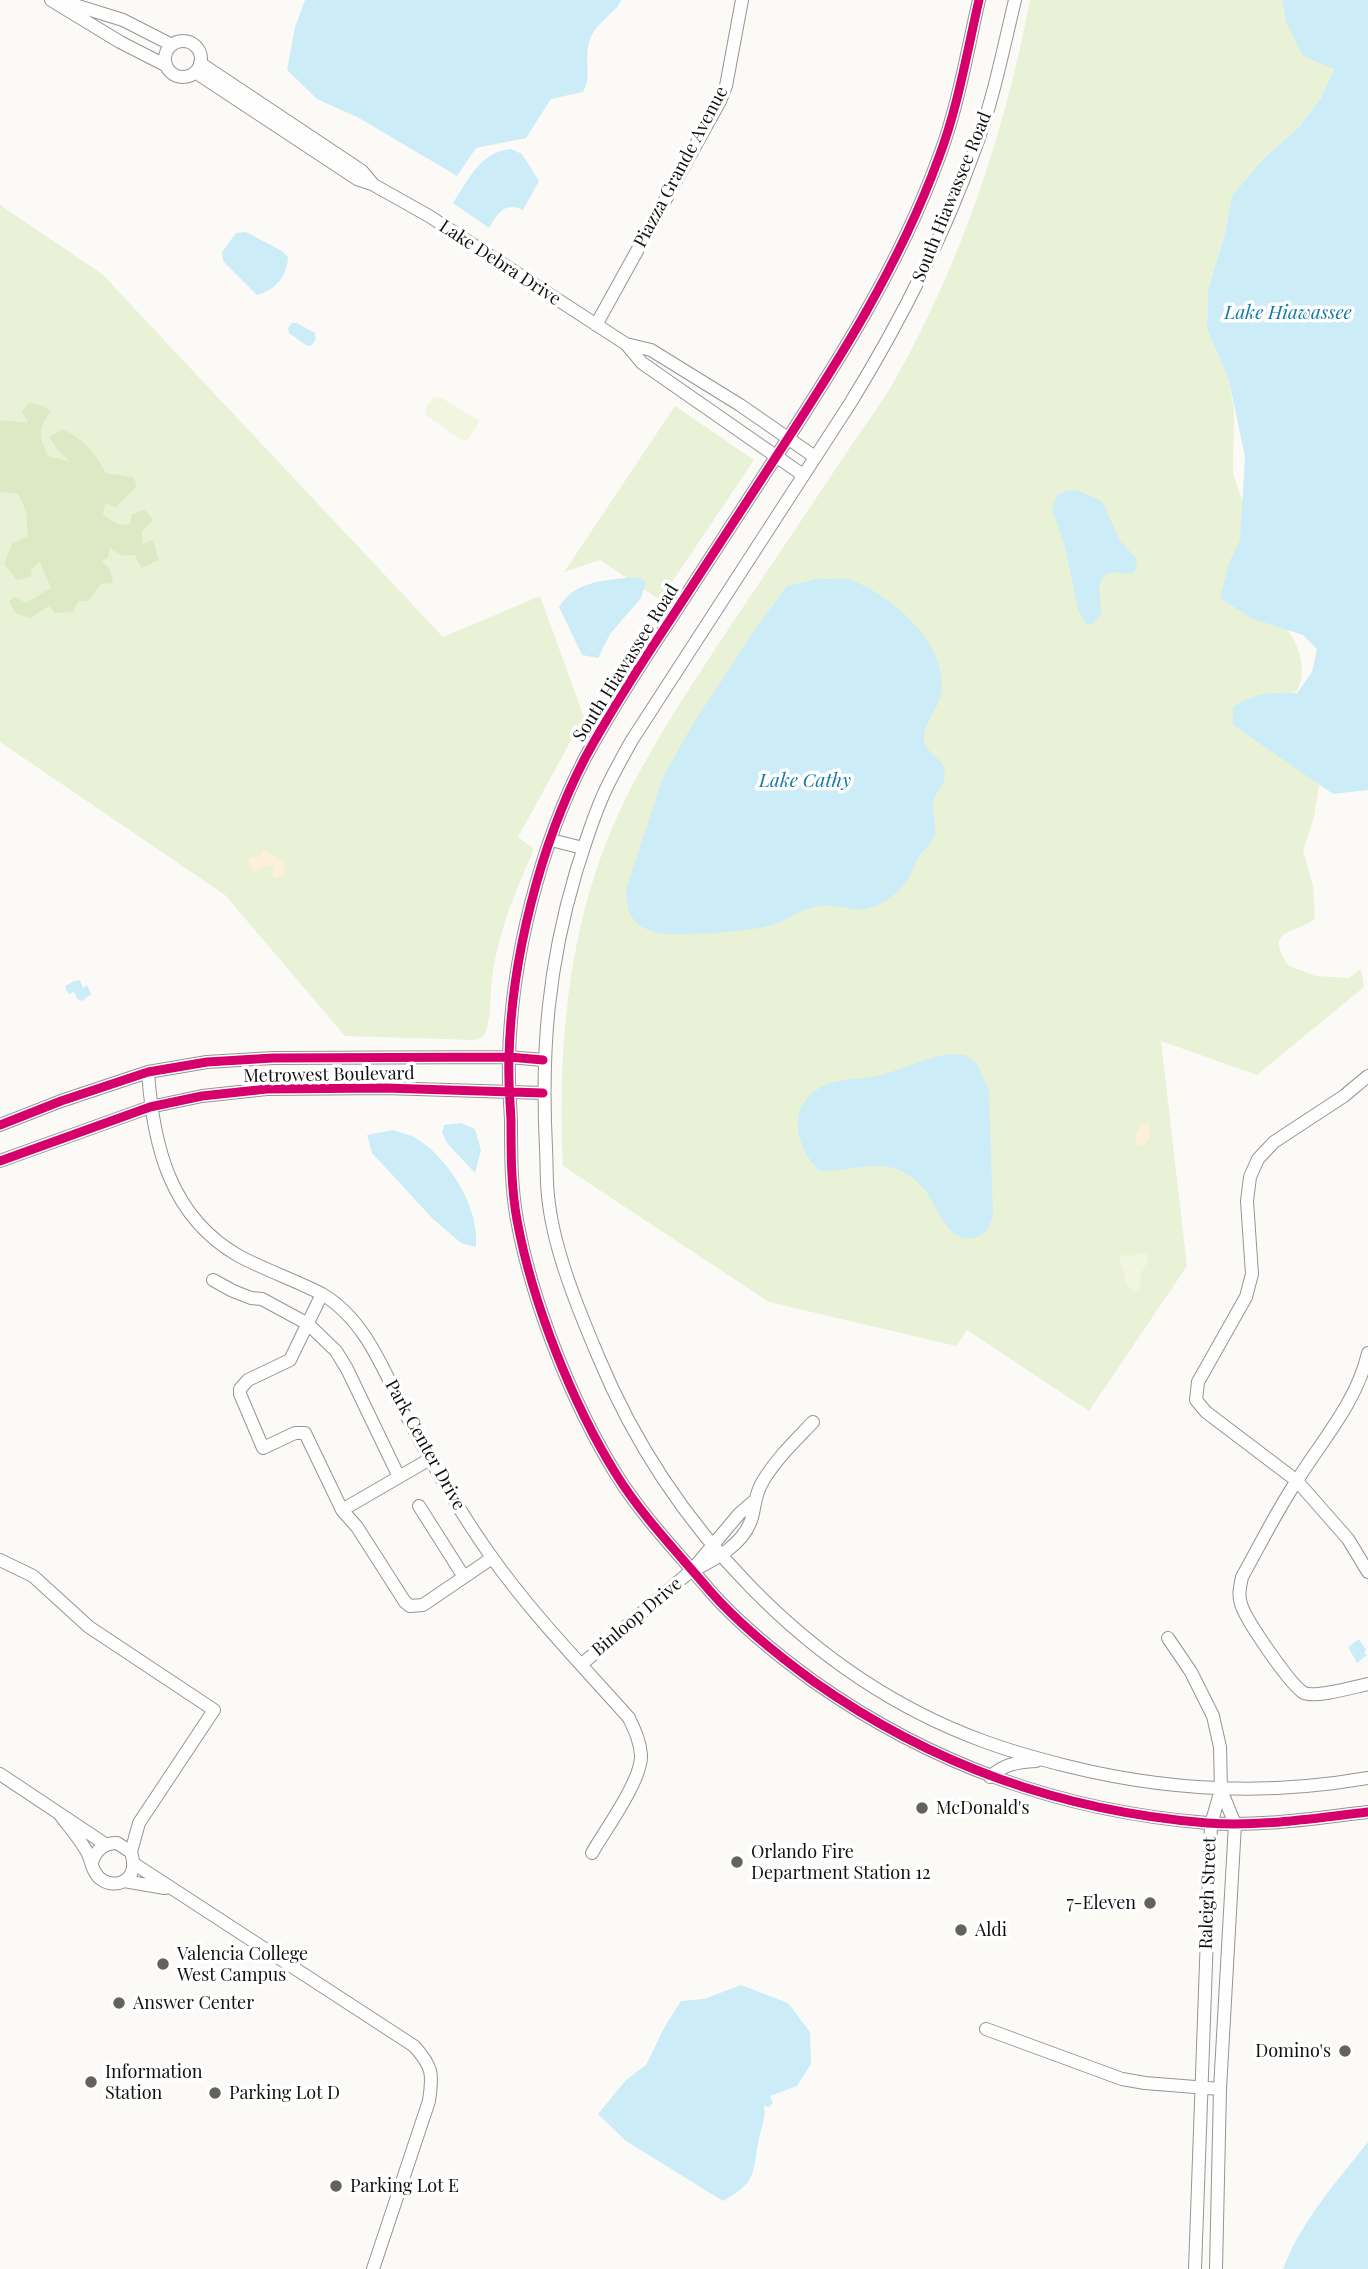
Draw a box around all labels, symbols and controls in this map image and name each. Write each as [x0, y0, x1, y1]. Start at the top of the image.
street label: Piazza Grande Avenue [629, 83, 733, 251]
street label: South Hiawassee Road [908, 109, 996, 285]
street label: Lake Debra Drive [435, 216, 565, 310]
water label: Lake Hiawassee [1224, 302, 1352, 324]
street label: South Hiawassee Road [569, 580, 683, 746]
water label: Lake Cathy [759, 770, 851, 792]
street label: Metrowest Boulevard [243, 1063, 415, 1087]
street label: Park Center Drive [380, 1376, 470, 1514]
street label: Binloop Drive [588, 1573, 686, 1661]
place label: McDonald's [936, 1797, 1030, 1819]
marker: McDonald's [914, 1800, 930, 1816]
street label: Raleigh Street [1195, 1836, 1221, 1950]
place label: Orlando Fire Department Station 12 [751, 1841, 931, 1884]
marker: Orlando Fire Department Station 12 [729, 1854, 745, 1870]
place label: 7-Eleven [1066, 1892, 1136, 1914]
marker: 7-Eleven [1142, 1895, 1158, 1911]
place label: Aldi [975, 1919, 1007, 1941]
marker: Aldi [953, 1922, 969, 1938]
place label: Valencia College West Campus [177, 1943, 308, 1986]
marker: Valencia College West Campus [155, 1956, 171, 1972]
place label: Answer Center [133, 1992, 254, 2014]
marker: Answer Center [111, 1995, 127, 2011]
place label: Domino's [1255, 2040, 1331, 2062]
marker: Domino's [1337, 2043, 1353, 2059]
place label: Information Station [105, 2061, 203, 2104]
marker: Information Station [83, 2074, 99, 2090]
place label: Parking Lot D [229, 2082, 340, 2104]
marker: Parking Lot D [207, 2085, 223, 2101]
place label: Parking Lot E [350, 2175, 459, 2197]
marker: Parking Lot E [328, 2178, 344, 2194]

